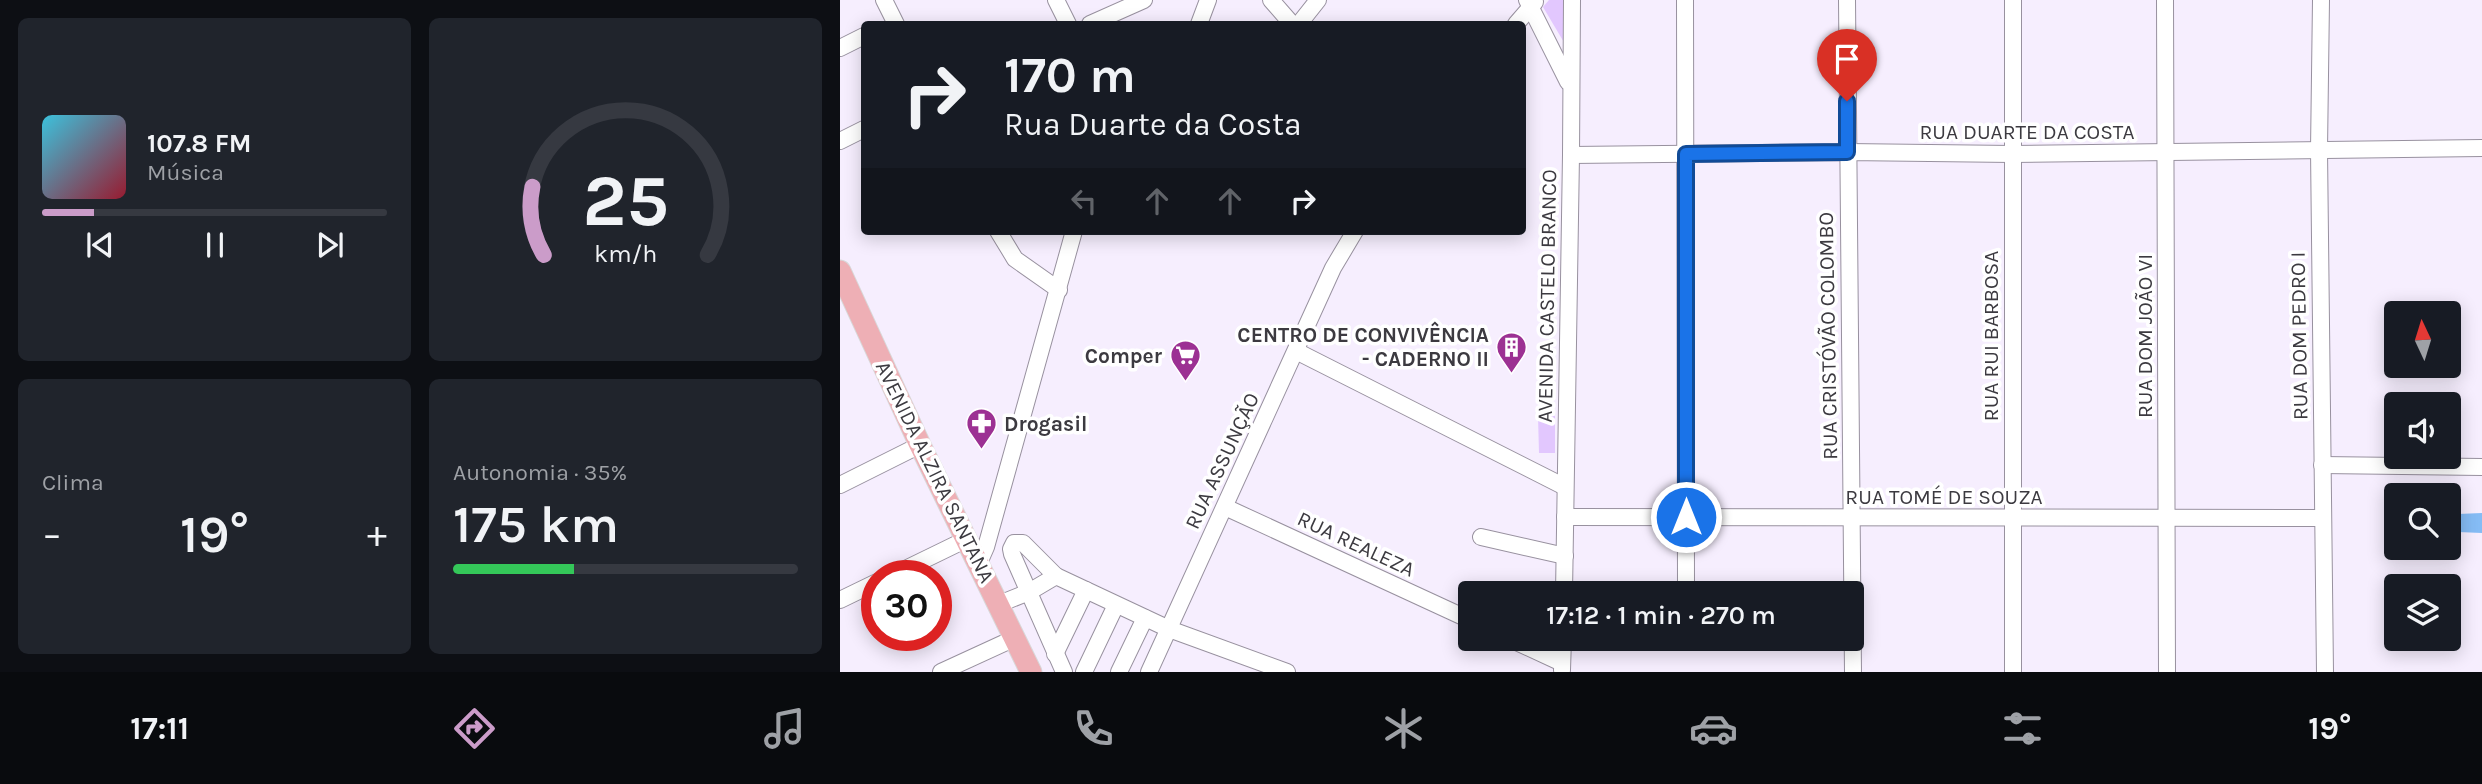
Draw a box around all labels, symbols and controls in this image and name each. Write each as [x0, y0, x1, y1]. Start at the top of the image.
pin [1817, 29, 1877, 101]
icon: arrive [1828, 40, 1866, 78]
text: 170 m [1004, 47, 1136, 104]
icon: right [889, 49, 980, 140]
text: Rua Duarte da Costa [1004, 106, 1302, 143]
street label: RUA DUARTE DA COSTA [1919, 120, 2135, 144]
text: 107.8 FM [147, 128, 252, 159]
text: Música [147, 159, 224, 186]
text: 25 [582, 159, 669, 244]
street label: AVENIDA CASTELO BRANCO [1533, 169, 1561, 423]
icon: left [1065, 182, 1103, 220]
icon: ahead [1138, 182, 1176, 220]
icon: ahead [1211, 182, 1249, 220]
icon: right [1284, 182, 1322, 220]
street label: RUA CRISTÓVÃO COLOMBO [1814, 212, 1842, 460]
icon: previous [81, 226, 119, 264]
icon: pause [196, 226, 234, 264]
icon: next [311, 226, 349, 264]
text: km/h [594, 239, 657, 268]
street label: RUA RUI BARBOSA [1979, 251, 2003, 421]
street label: RUA DOM PEDRO I [2286, 252, 2312, 420]
street label: RUA DOM JOÃO VI [2133, 254, 2157, 418]
north arrow [2384, 301, 2460, 378]
map controls [2384, 301, 2461, 651]
place label: CENTRO DE CONVIVÊNCIA - CADERNO II [1237, 321, 1489, 371]
building icon: CENTRO DE CONVIVÊNCIA - CADERNO II [1495, 330, 1529, 374]
supermarket icon: Comper [1168, 339, 1202, 383]
place label: Comper [1085, 344, 1163, 368]
street label: AVENIDA ALZIRA SANTANA [871, 357, 999, 587]
street label: RUA ASSUNÇÃO [1180, 389, 1264, 533]
button: sound [2384, 392, 2461, 469]
pharmacy icon: Drogasil [964, 407, 998, 451]
place label: Drogasil [1004, 412, 1087, 436]
text: Autonomia · 35% [453, 459, 627, 486]
text: Clima [42, 469, 104, 496]
position arrow [1649, 480, 1723, 554]
button: search [2384, 483, 2461, 560]
street label: RUA TOMÉ DE SOUZA [1845, 485, 2043, 509]
text: 175 km [453, 494, 619, 555]
text: 19° [180, 504, 249, 565]
street label: RUA REALEZA [1294, 506, 1418, 582]
text: − [42, 512, 62, 557]
text: + [367, 512, 387, 557]
speed limit sign: 30 [861, 560, 952, 651]
button: layers [2384, 574, 2461, 651]
text: 17:12 · 1 min · 270 m [1546, 600, 1776, 631]
icon: directions [450, 704, 499, 753]
icon: music [760, 704, 809, 753]
icon: phone [1069, 704, 1118, 753]
icon: climate [1379, 704, 1428, 753]
icon: car [1689, 704, 1738, 753]
icon: filters [1998, 704, 2047, 753]
text: 17:11 [130, 710, 189, 747]
text: 19° [2308, 710, 2352, 747]

